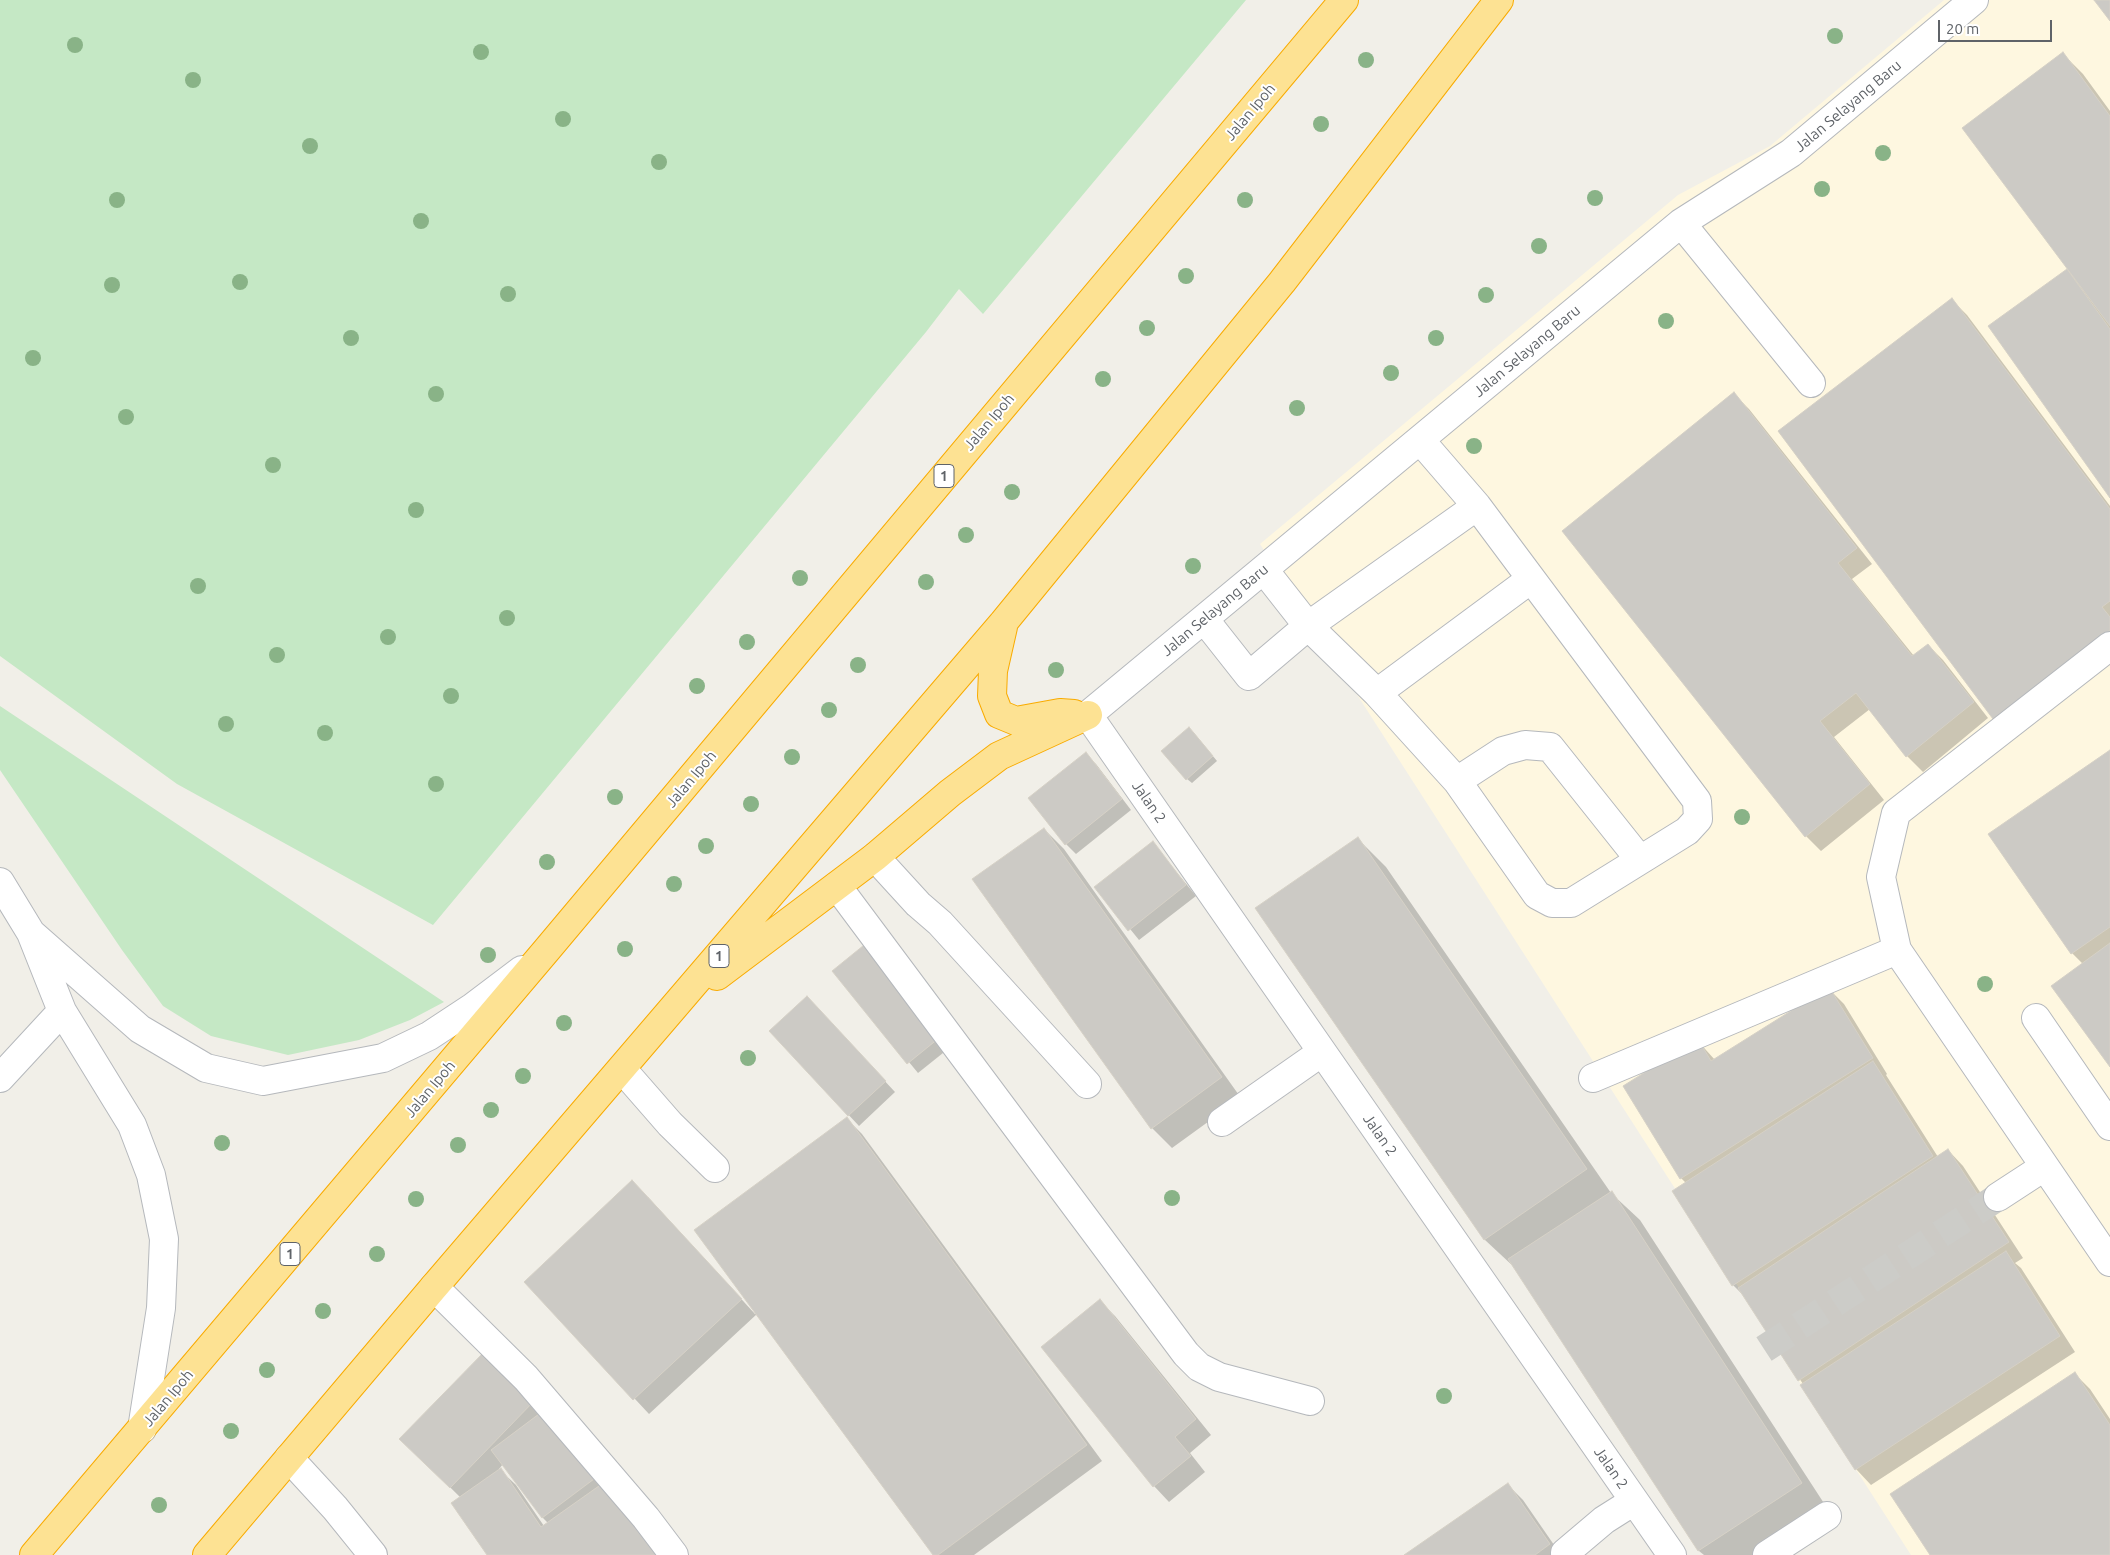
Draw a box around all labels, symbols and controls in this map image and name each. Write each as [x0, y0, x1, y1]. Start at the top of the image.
scale bar [1940, 10, 2054, 42]
text: 20 m [1946, 20, 1979, 37]
street label: Jalan Selayang Baru [1791, 56, 1905, 156]
street label: Jalan Ipoh [1221, 80, 1279, 144]
street label: Jalan Selayang Baru [1470, 301, 1584, 401]
street label: Jalan Ipoh [960, 390, 1018, 454]
road number: 1 [934, 464, 954, 488]
street label: Jalan Selayang Baru [1158, 560, 1272, 660]
street label: Jalan Ipoh [662, 747, 720, 811]
street label: Jalan 2 [1128, 777, 1170, 827]
road number: 1 [709, 944, 729, 968]
street label: Jalan Ipoh [401, 1057, 459, 1121]
street label: Jalan 2 [1359, 1110, 1401, 1160]
road number: 1 [280, 1242, 300, 1266]
street label: Jalan Ipoh [139, 1366, 197, 1430]
street label: Jalan 2 [1590, 1443, 1632, 1493]

